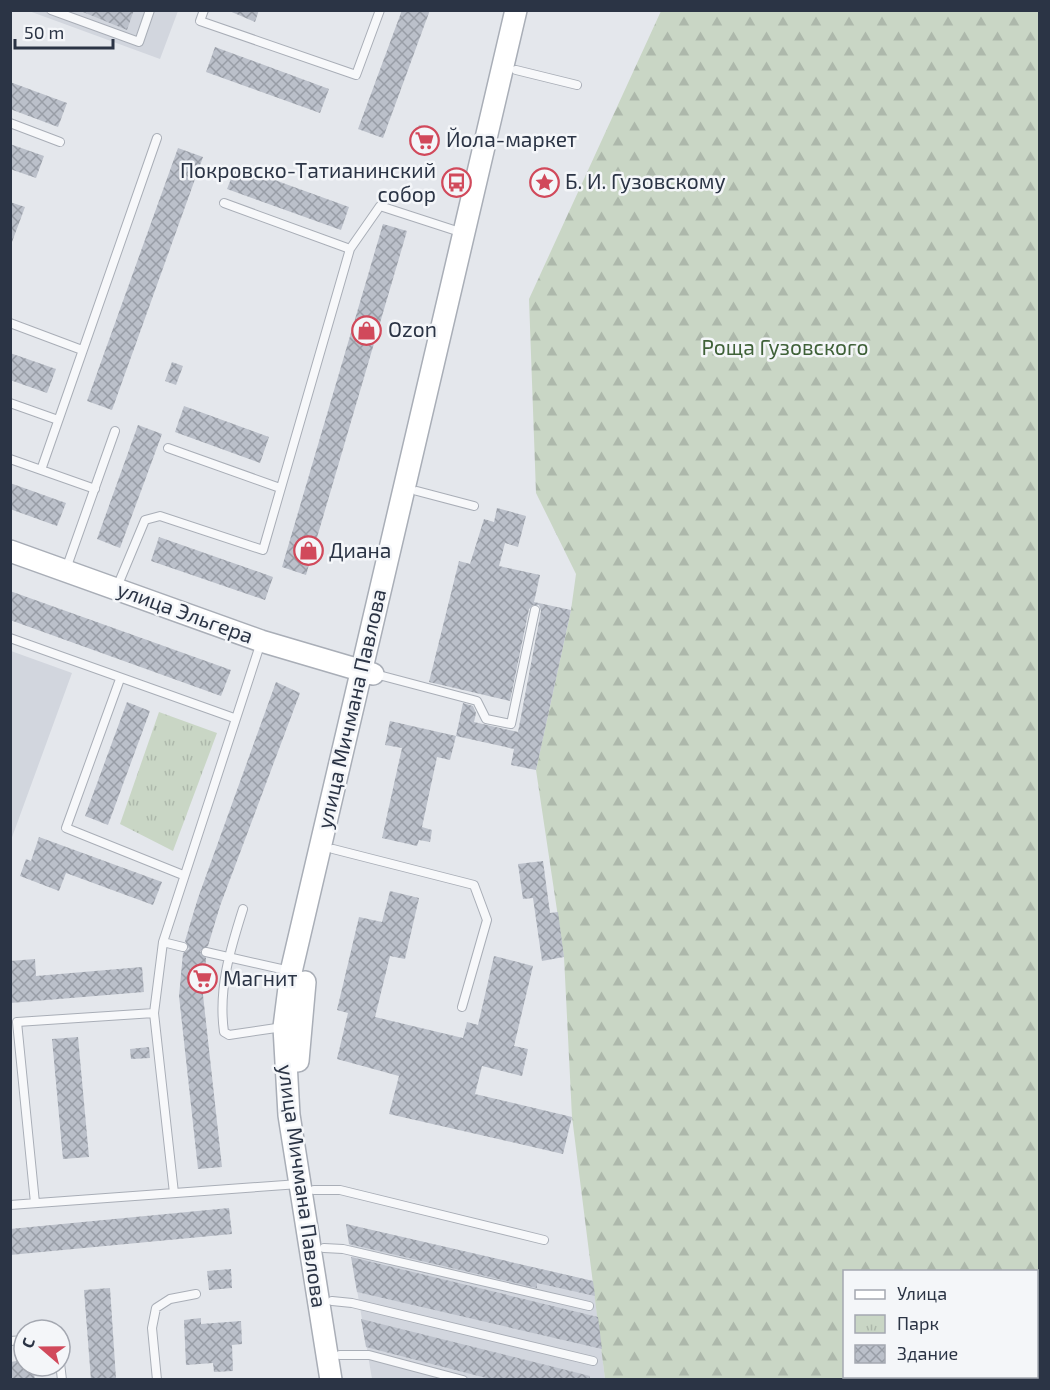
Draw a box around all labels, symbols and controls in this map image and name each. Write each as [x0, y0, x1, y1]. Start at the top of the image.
scale bar [15, 12, 112, 50]
text: 50 m [24, 21, 64, 43]
supermarket icon: Йола-маркет [409, 124, 441, 156]
place label: Йола-маркет [446, 126, 577, 151]
place label: Покровско-Татианинский собор [180, 157, 436, 206]
place icon: Б. И. Гузовскому [528, 166, 560, 198]
bus stop icon: Покровско-Татианинский собор [441, 167, 473, 199]
place label: Б. И. Гузовскому [565, 168, 726, 194]
shop icon: Ozon [351, 314, 383, 346]
place label: Ozon [388, 316, 437, 341]
park label: Роща Гузовского [701, 334, 869, 360]
shop icon: Диана [292, 535, 324, 567]
place label: Диана [329, 537, 391, 562]
street label: улица Эльгера [114, 575, 257, 649]
street label: улица Мичмана Павлова [311, 586, 391, 831]
supermarket icon: Магнит [186, 963, 218, 995]
place label: Магнит [223, 965, 298, 990]
street label: улица Мичмана Павлова [273, 1063, 333, 1309]
legend [843, 1270, 1038, 1378]
text: Улица [897, 1282, 947, 1304]
text: Парк [897, 1312, 939, 1334]
north arrow [12, 1318, 72, 1378]
text: С [17, 1335, 38, 1350]
text: Здание [897, 1342, 958, 1364]

